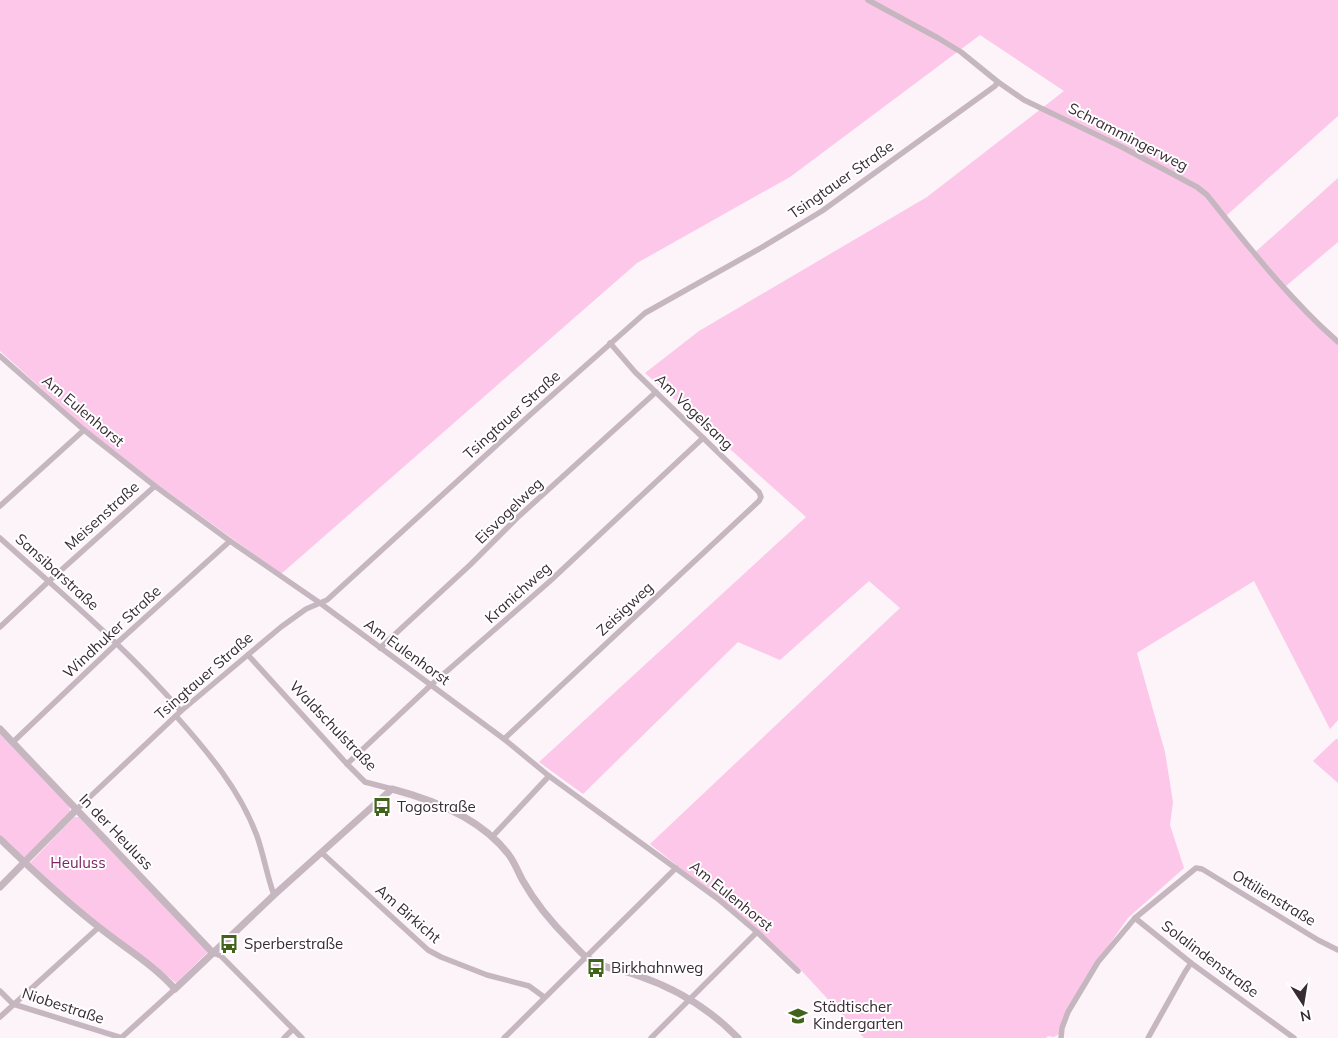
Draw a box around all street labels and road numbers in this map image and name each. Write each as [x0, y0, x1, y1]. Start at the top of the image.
street label: Schrammingerweg [1065, 98, 1191, 175]
street label: Tsingtauer Straße [785, 136, 897, 223]
street label: Tsingtauer Straße [459, 366, 564, 463]
street label: Am Vogelsang [651, 370, 737, 454]
street label: Am Eulenhorst [38, 371, 128, 451]
street label: Eisvogelweg [471, 474, 547, 548]
street label: Meisenstraße [61, 477, 143, 554]
street label: Sansibarstraße [12, 529, 103, 614]
street label: Kranichweg [481, 558, 555, 627]
street label: Zeisigweg [592, 578, 657, 640]
street label: Windhuker Straße [59, 581, 165, 682]
street label: Am Eulenhorst [361, 614, 454, 689]
street label: Tsingtauer Straße [151, 628, 257, 723]
street label: Waldschulstraße [286, 677, 381, 775]
street label: In der Heuluss [75, 790, 157, 874]
street label: Am Eulenhorst [686, 856, 777, 935]
street label: Ottilienstraße [1229, 865, 1320, 930]
street label: Am Birkicht [372, 880, 445, 947]
street label: Solalindenstraße [1158, 916, 1263, 1001]
street label: Niobestraße [20, 983, 107, 1028]

